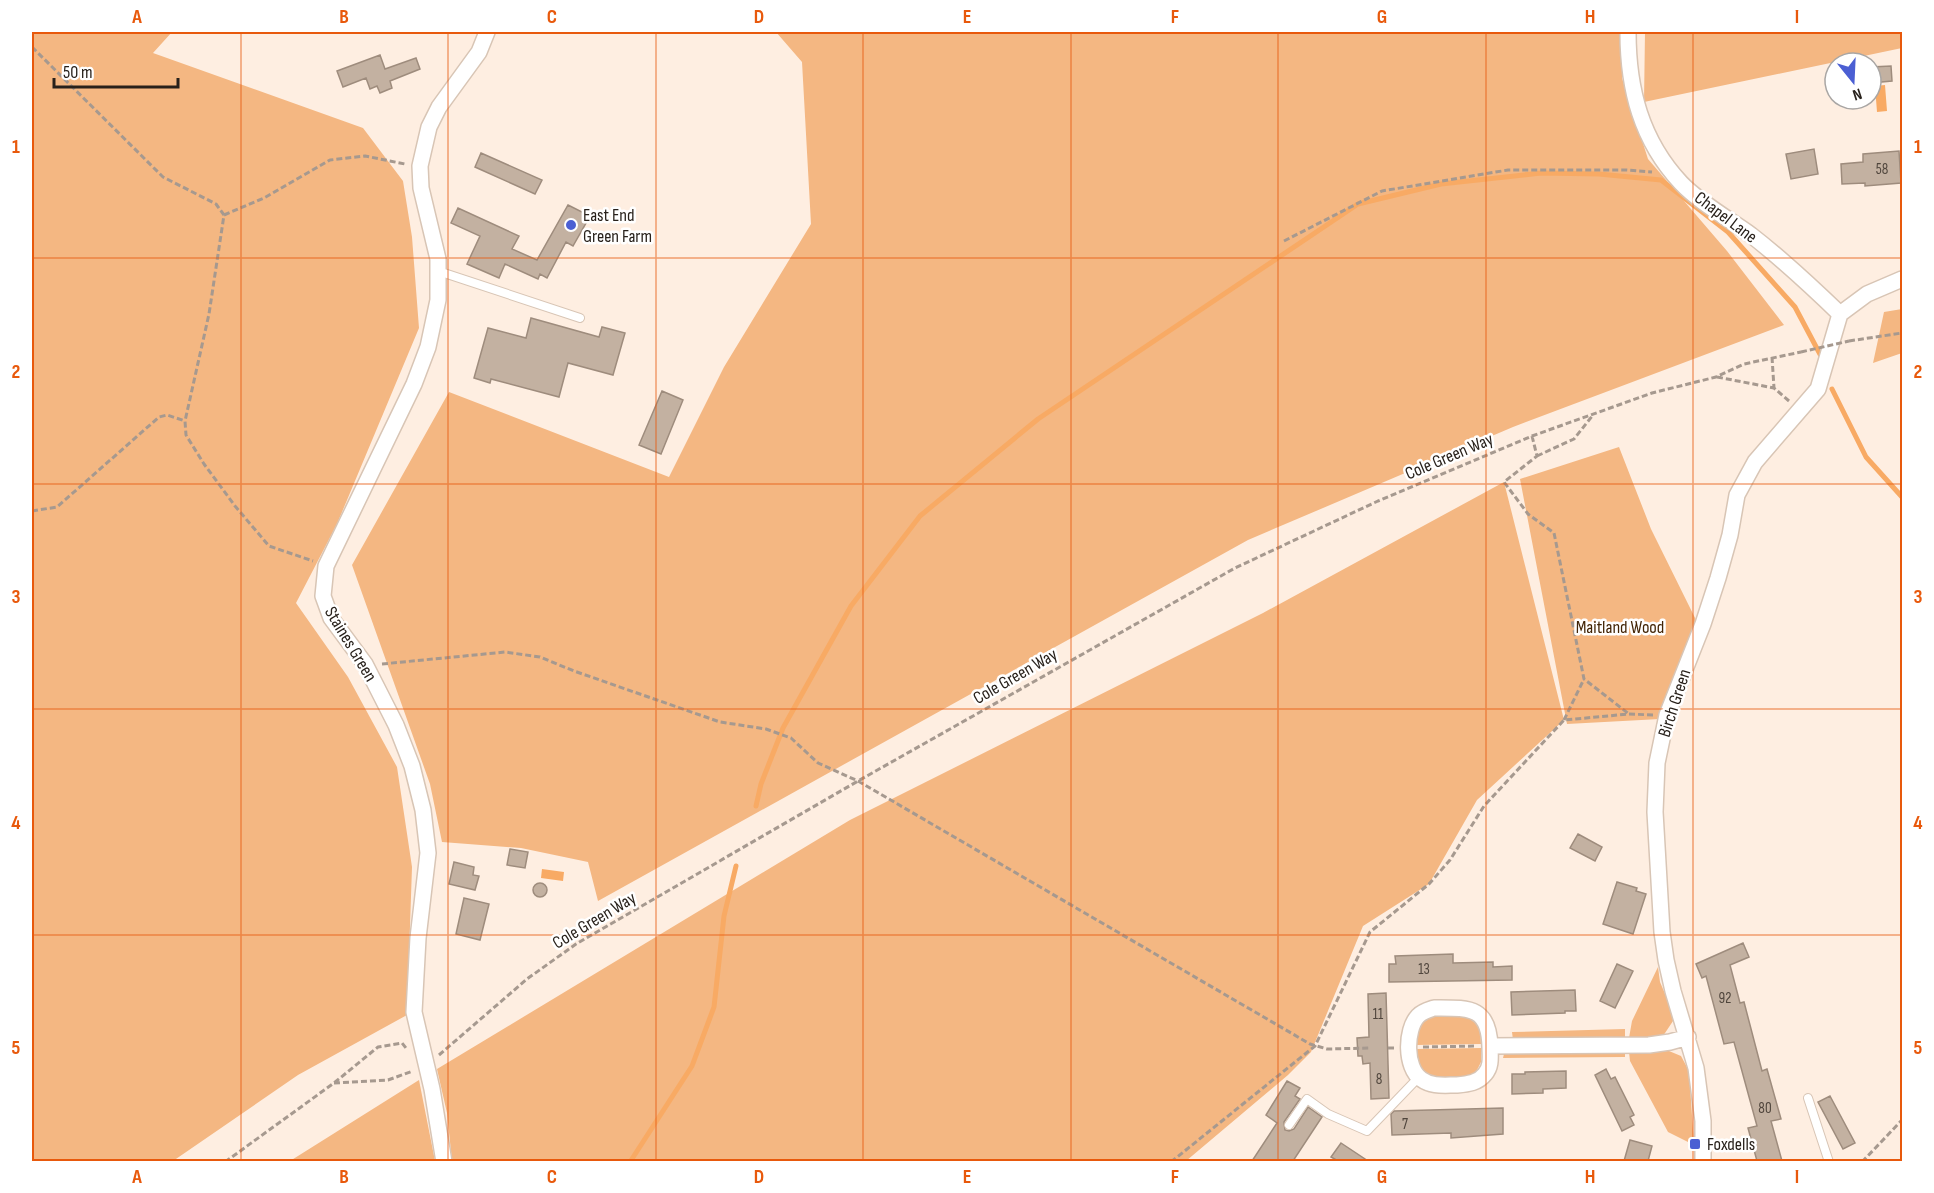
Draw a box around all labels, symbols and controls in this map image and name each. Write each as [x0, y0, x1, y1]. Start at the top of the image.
text: A [131, 5, 142, 29]
text: B [339, 5, 349, 29]
text: C [547, 5, 557, 29]
text: D [754, 5, 764, 29]
text: E [963, 5, 971, 29]
text: F [1171, 5, 1179, 29]
text: G [1377, 5, 1387, 29]
text: H [1585, 5, 1595, 29]
text: I [1795, 5, 1799, 29]
scale bar [54, 51, 178, 89]
north arrow [1823, 51, 1883, 111]
text: 50 m [63, 62, 93, 83]
text: N [1850, 83, 1864, 104]
text: 1 [12, 135, 20, 159]
text: 1 [1914, 135, 1922, 159]
house number: 58 [1876, 160, 1888, 179]
street label: Chapel Lane [1690, 187, 1761, 248]
place label: East End Green Farm [583, 205, 652, 247]
marker: East End Green Farm [564, 218, 578, 232]
text: 2 [12, 360, 20, 384]
text: 2 [1914, 360, 1922, 384]
street label: Cole Green Way [1402, 429, 1496, 484]
text: 3 [12, 585, 21, 609]
text: 3 [1914, 585, 1923, 609]
street label: Staines Green [320, 603, 381, 686]
park label: Maitland Wood [1576, 617, 1664, 638]
street label: Cole Green Way [970, 644, 1061, 709]
street label: Birch Green [1654, 667, 1695, 740]
text: 4 [11, 811, 21, 835]
text: 4 [1913, 811, 1923, 835]
street label: Cole Green Way [549, 887, 640, 953]
house number: 13 [1418, 960, 1430, 979]
house number: 92 [1719, 989, 1731, 1008]
house number: 11 [1373, 1005, 1384, 1024]
text: 5 [12, 1036, 21, 1060]
text: 5 [1914, 1036, 1923, 1060]
house number: 8 [1376, 1070, 1382, 1089]
house number: 80 [1758, 1099, 1772, 1118]
house number: 7 [1402, 1115, 1408, 1134]
place label: Foxdells [1707, 1134, 1755, 1155]
marker: Foxdells [1688, 1137, 1702, 1151]
text: A [131, 1165, 142, 1189]
text: B [339, 1165, 349, 1189]
text: C [547, 1165, 557, 1189]
text: D [754, 1165, 764, 1189]
text: E [963, 1165, 971, 1189]
text: F [1171, 1165, 1179, 1189]
text: G [1377, 1165, 1387, 1189]
text: H [1585, 1165, 1595, 1189]
text: I [1795, 1165, 1799, 1189]

